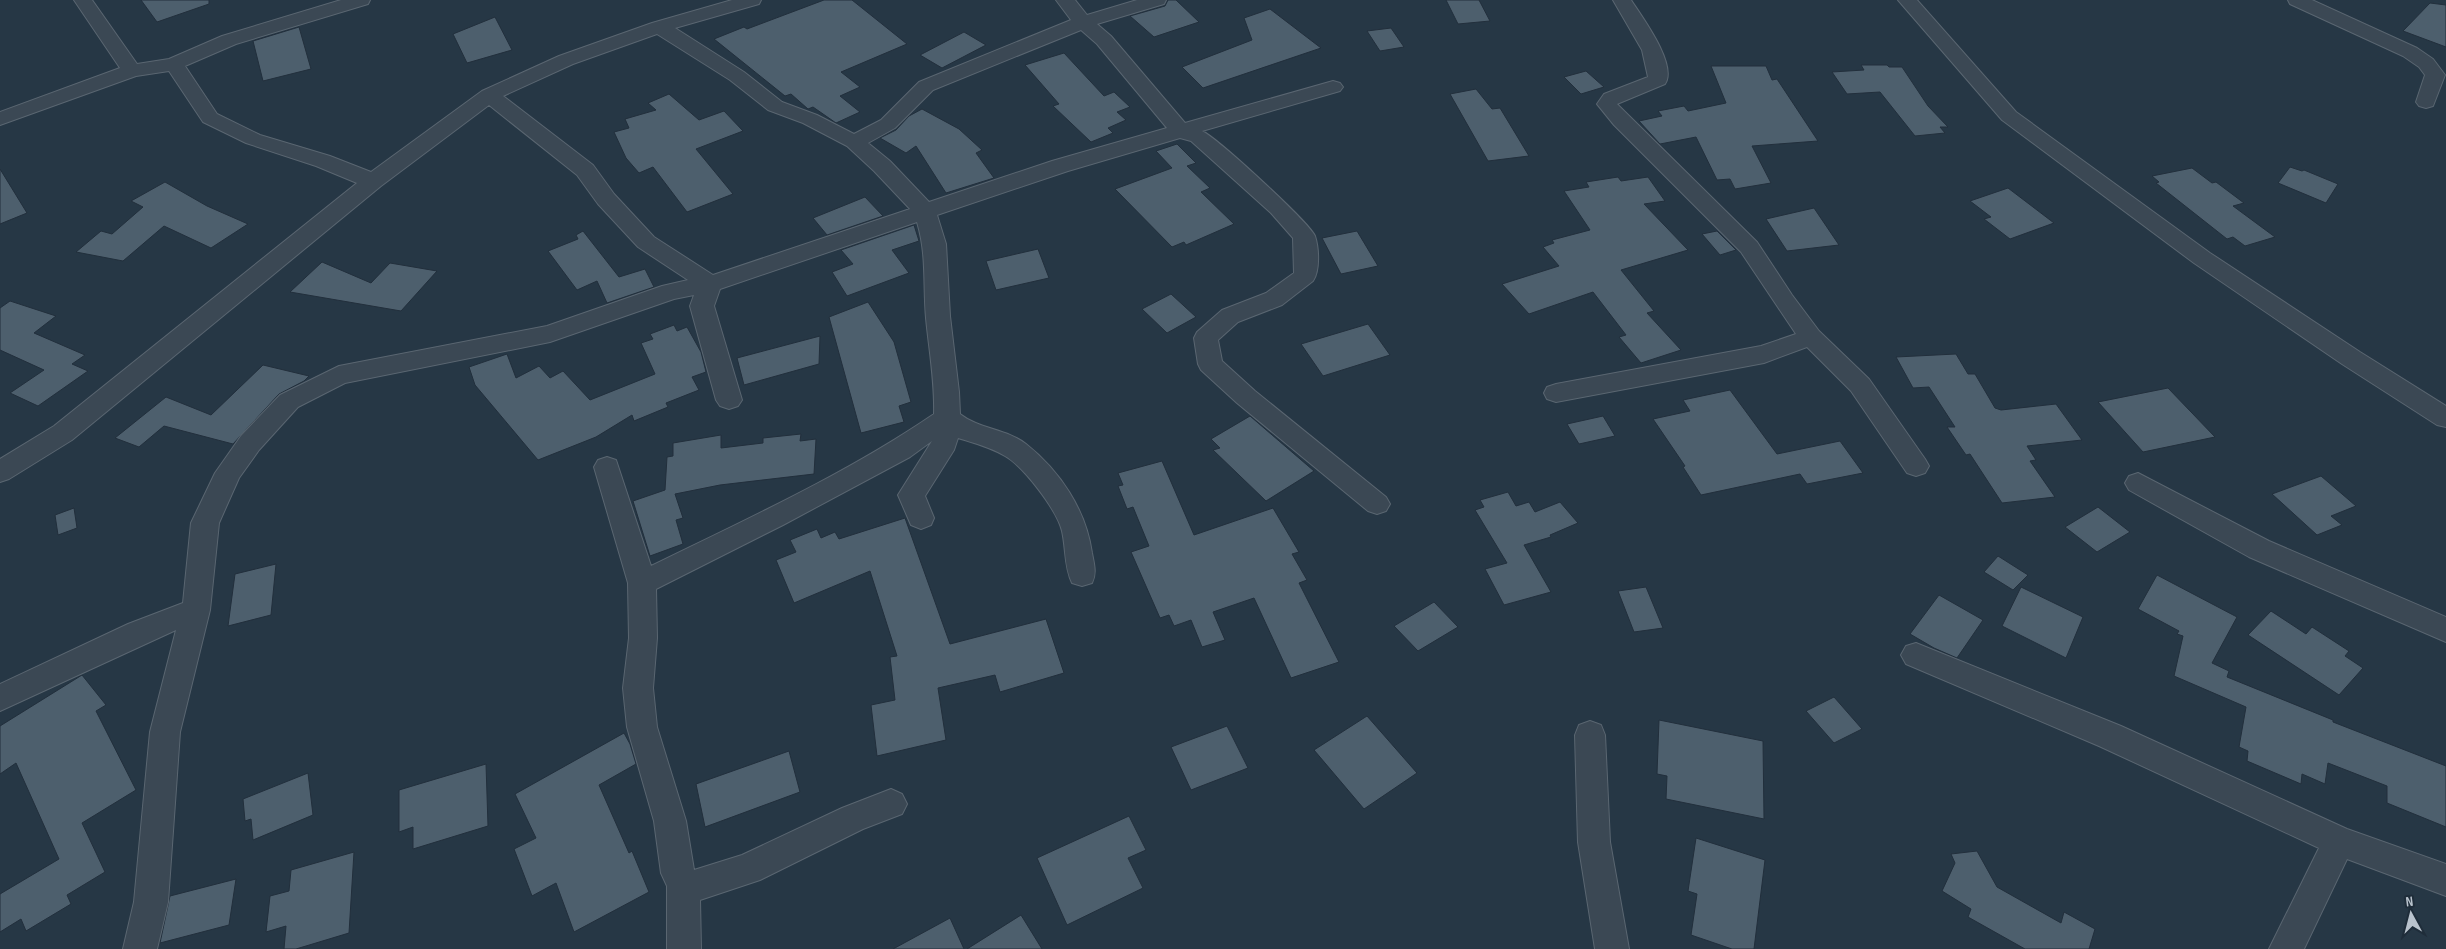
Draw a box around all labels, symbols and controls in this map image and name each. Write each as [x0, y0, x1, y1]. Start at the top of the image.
north arrow [2386, 889, 2436, 939]
text: N [2405, 893, 2414, 910]

